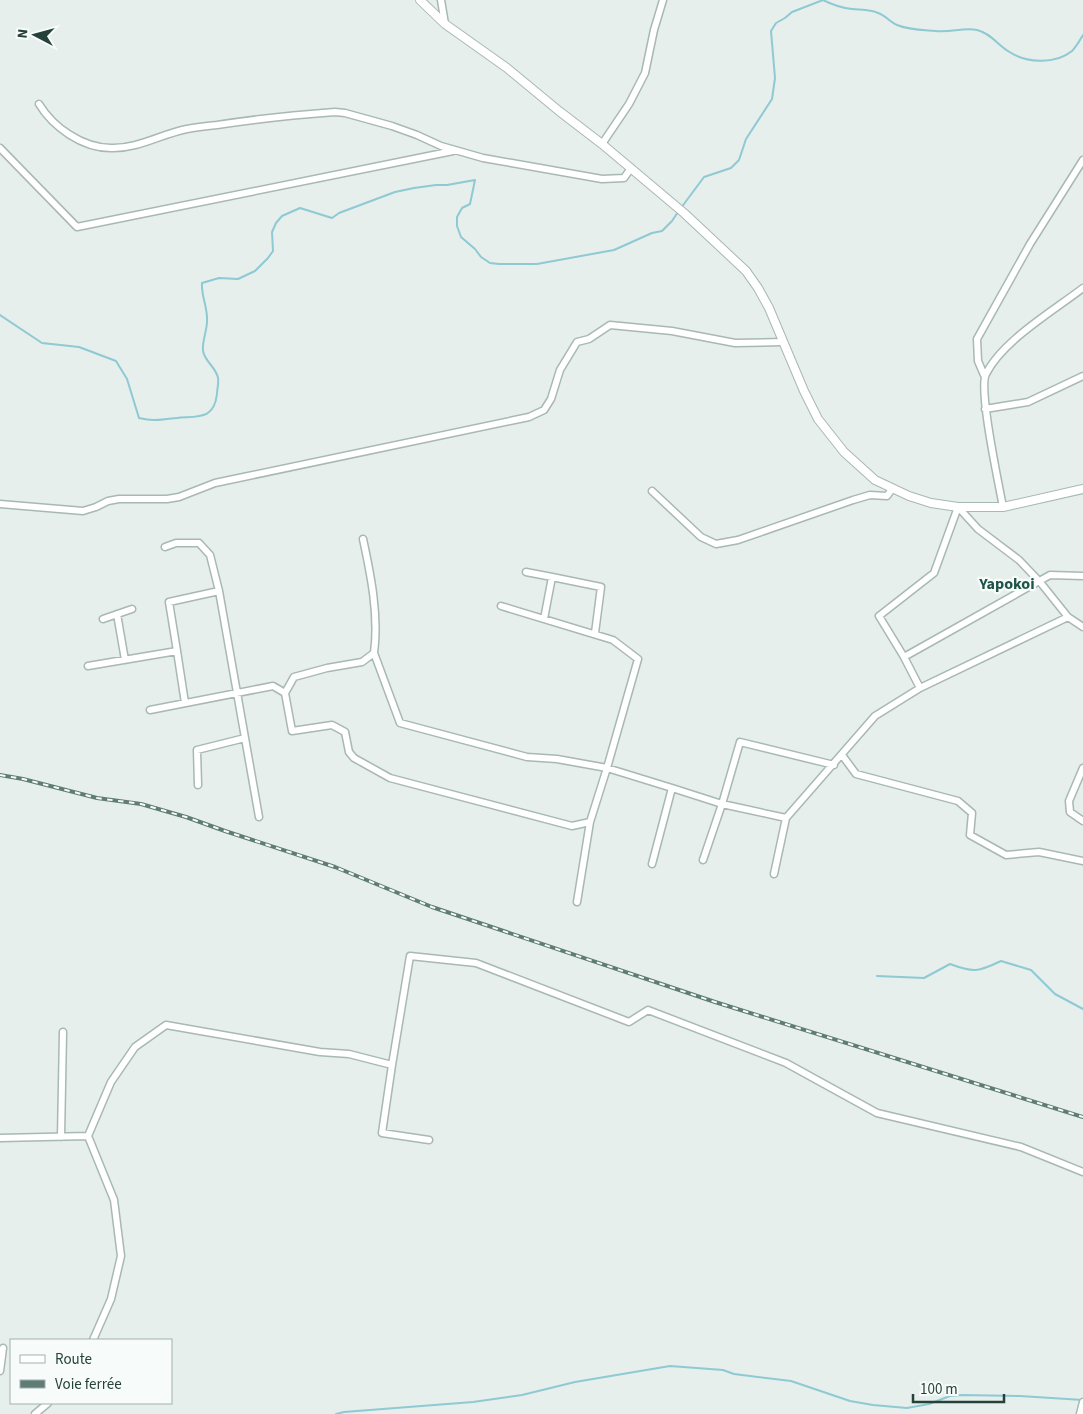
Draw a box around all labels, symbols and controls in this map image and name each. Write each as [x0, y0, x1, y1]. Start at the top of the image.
north arrow [10, 10, 60, 60]
text: N [13, 28, 33, 39]
district label: Yapokoi [978, 573, 1035, 595]
legend [10, 1339, 172, 1404]
text: Route [55, 1349, 92, 1370]
scale bar [913, 1372, 1004, 1404]
text: Voie ferrée [55, 1374, 122, 1395]
text: 100 m [920, 1379, 958, 1400]

